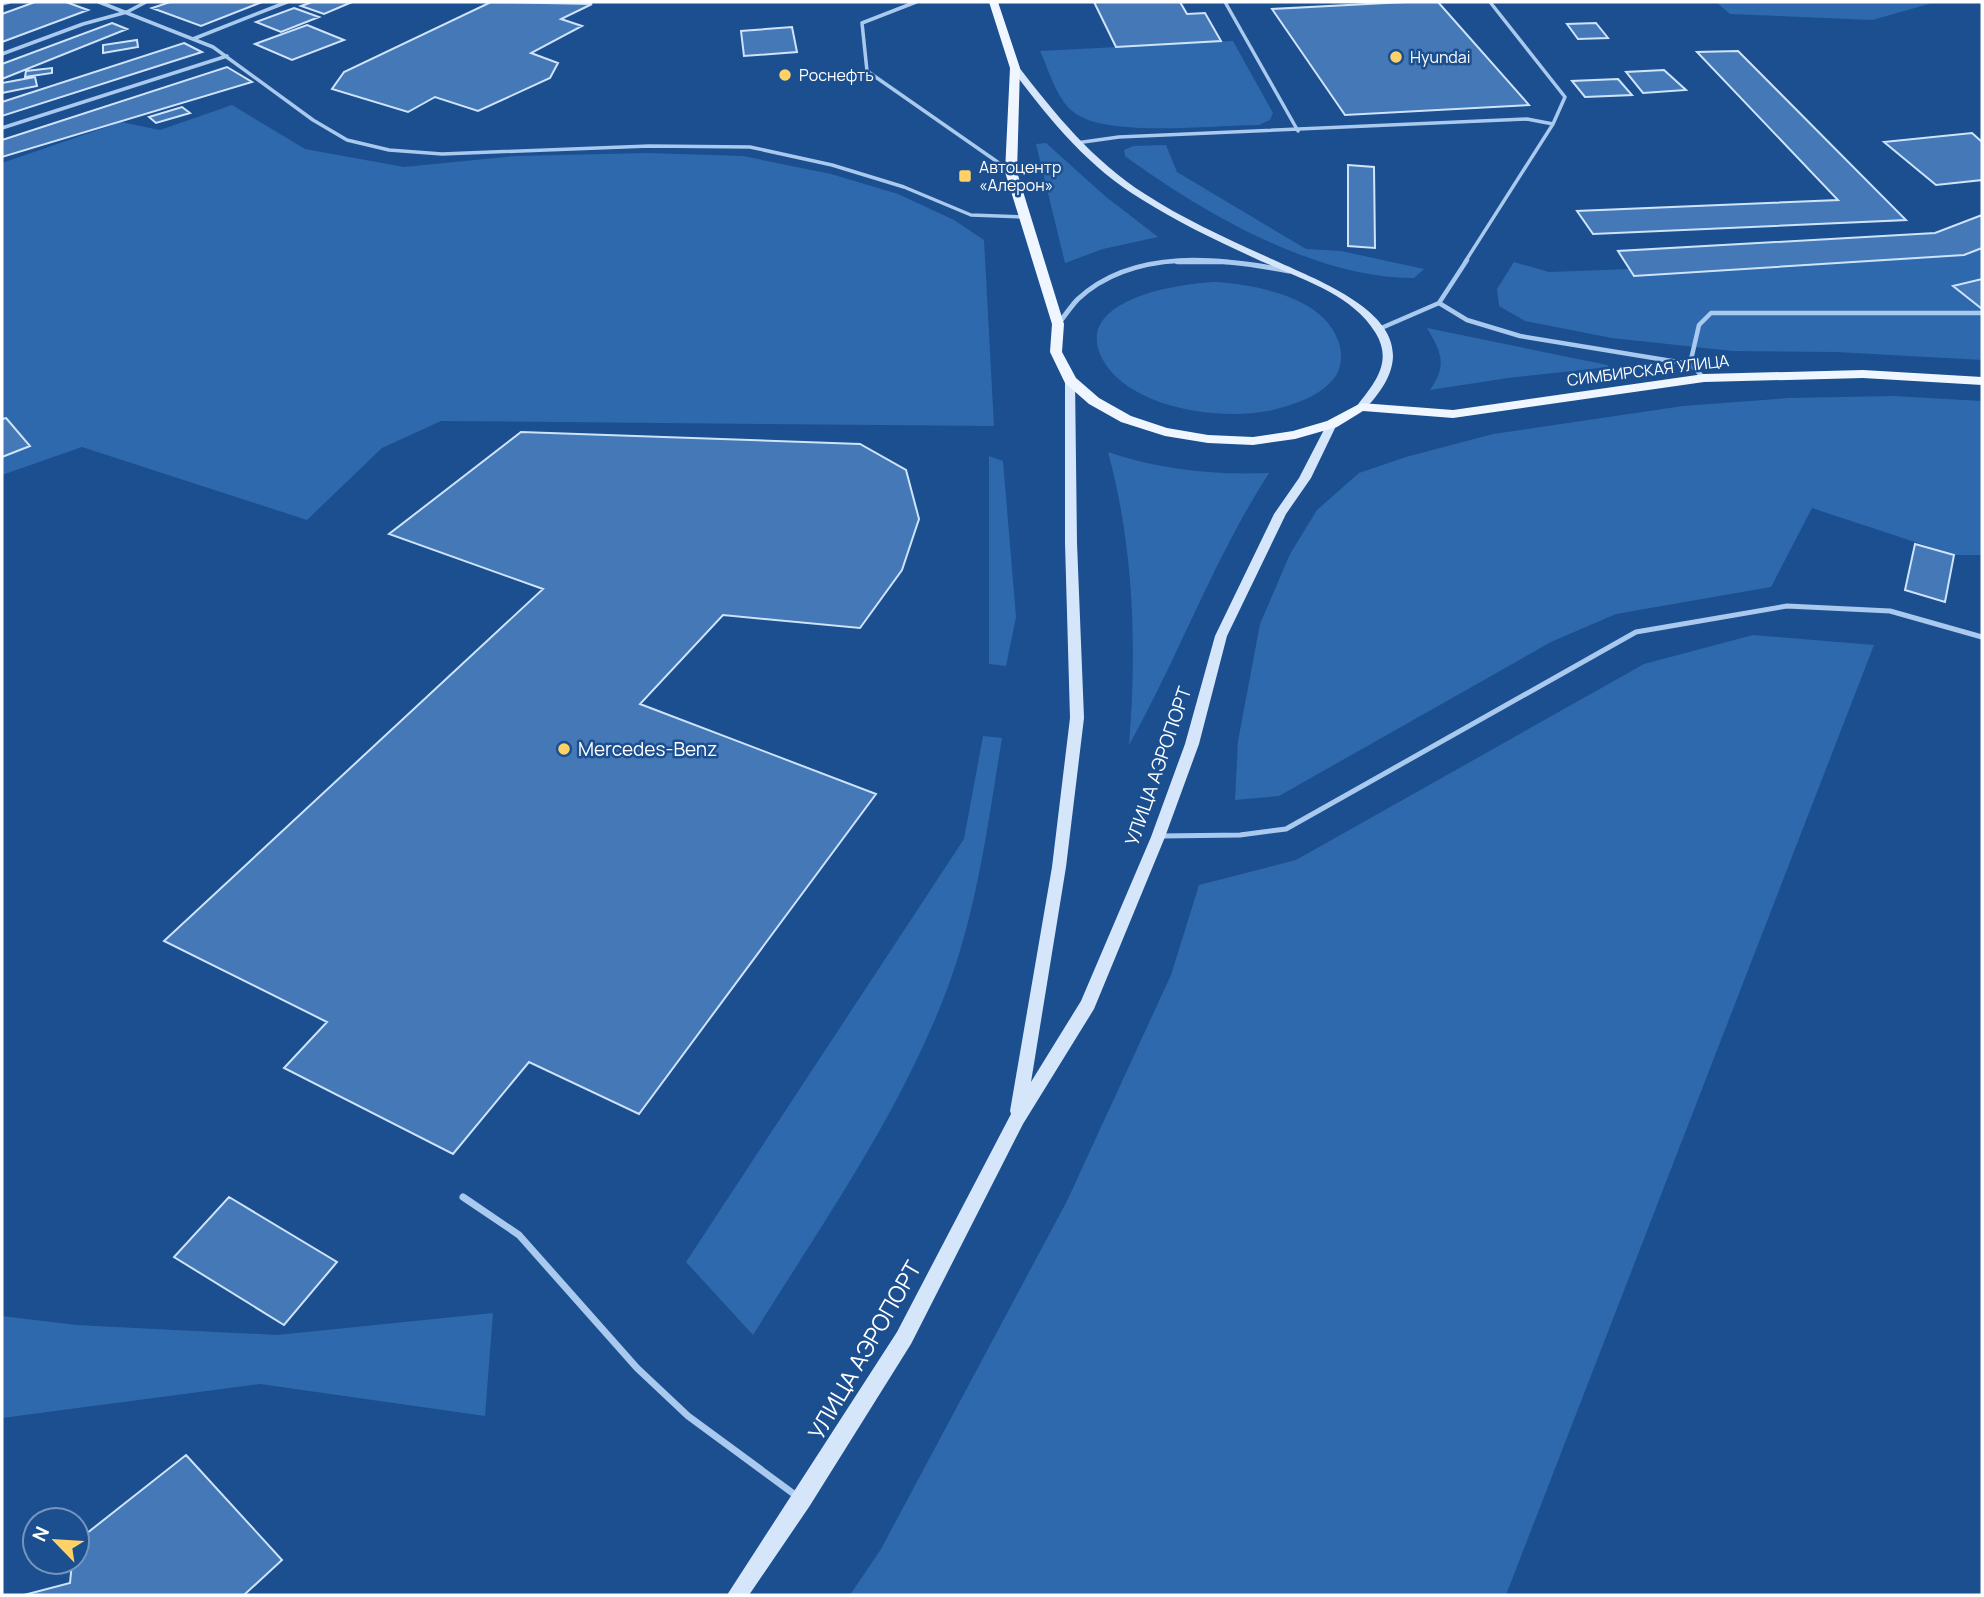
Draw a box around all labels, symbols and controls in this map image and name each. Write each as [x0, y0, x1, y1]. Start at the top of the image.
place label: Hyundai [1410, 46, 1470, 68]
marker: Hyundai [1388, 49, 1404, 65]
place label: Роснефть [799, 64, 874, 86]
marker: Роснефть [777, 67, 793, 83]
place label: Автоцентр «Алерон» [979, 156, 1061, 196]
marker: Автоцентр «Алерон» [957, 168, 973, 184]
street label: СИМБИРСКАЯ УЛИЦА [1566, 349, 1730, 391]
street label: УЛИЦА АЭРОПОРТ [1119, 682, 1198, 849]
place label: Mercedes-Benz [578, 736, 717, 762]
marker: Mercedes-Benz [556, 741, 572, 757]
street label: УЛИЦА АЭРОПОРТ [800, 1254, 928, 1445]
north arrow [21, 1506, 91, 1576]
text: N [26, 1522, 55, 1545]

